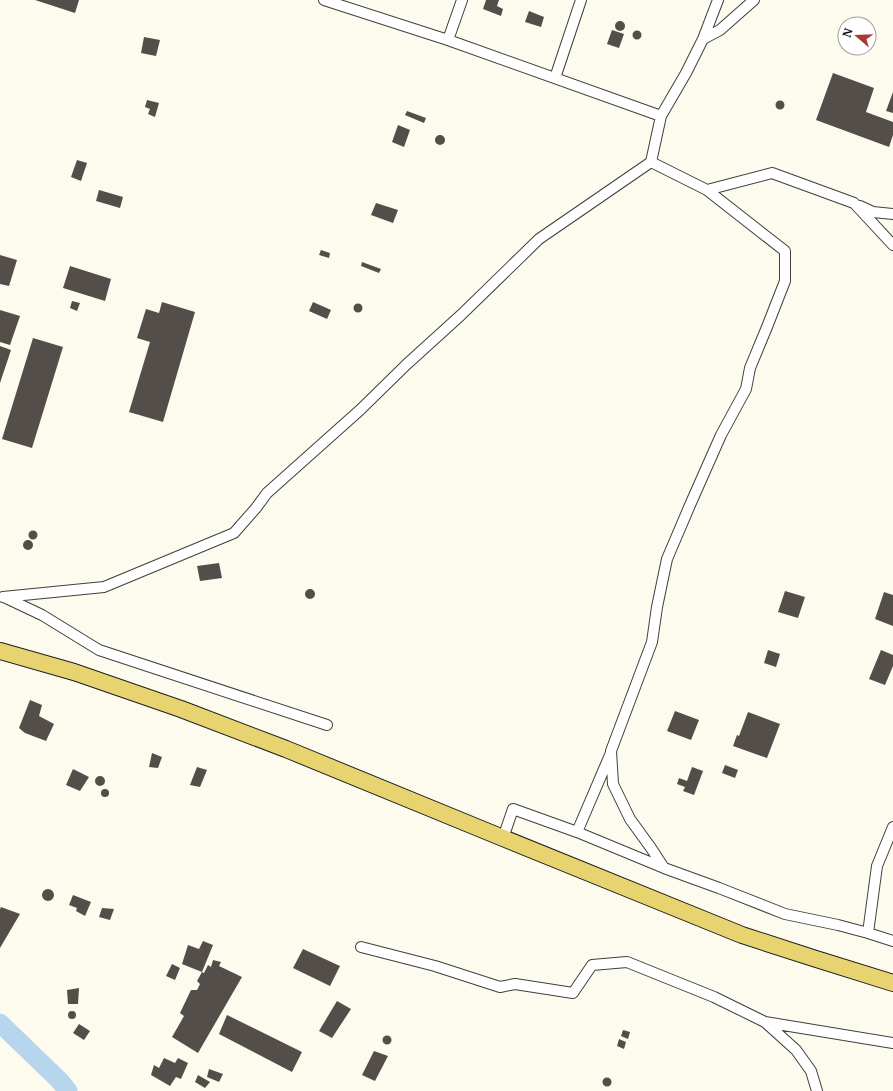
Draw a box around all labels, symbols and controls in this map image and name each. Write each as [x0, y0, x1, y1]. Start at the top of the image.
north arrow [837, 16, 877, 56]
text: N [840, 26, 856, 39]

